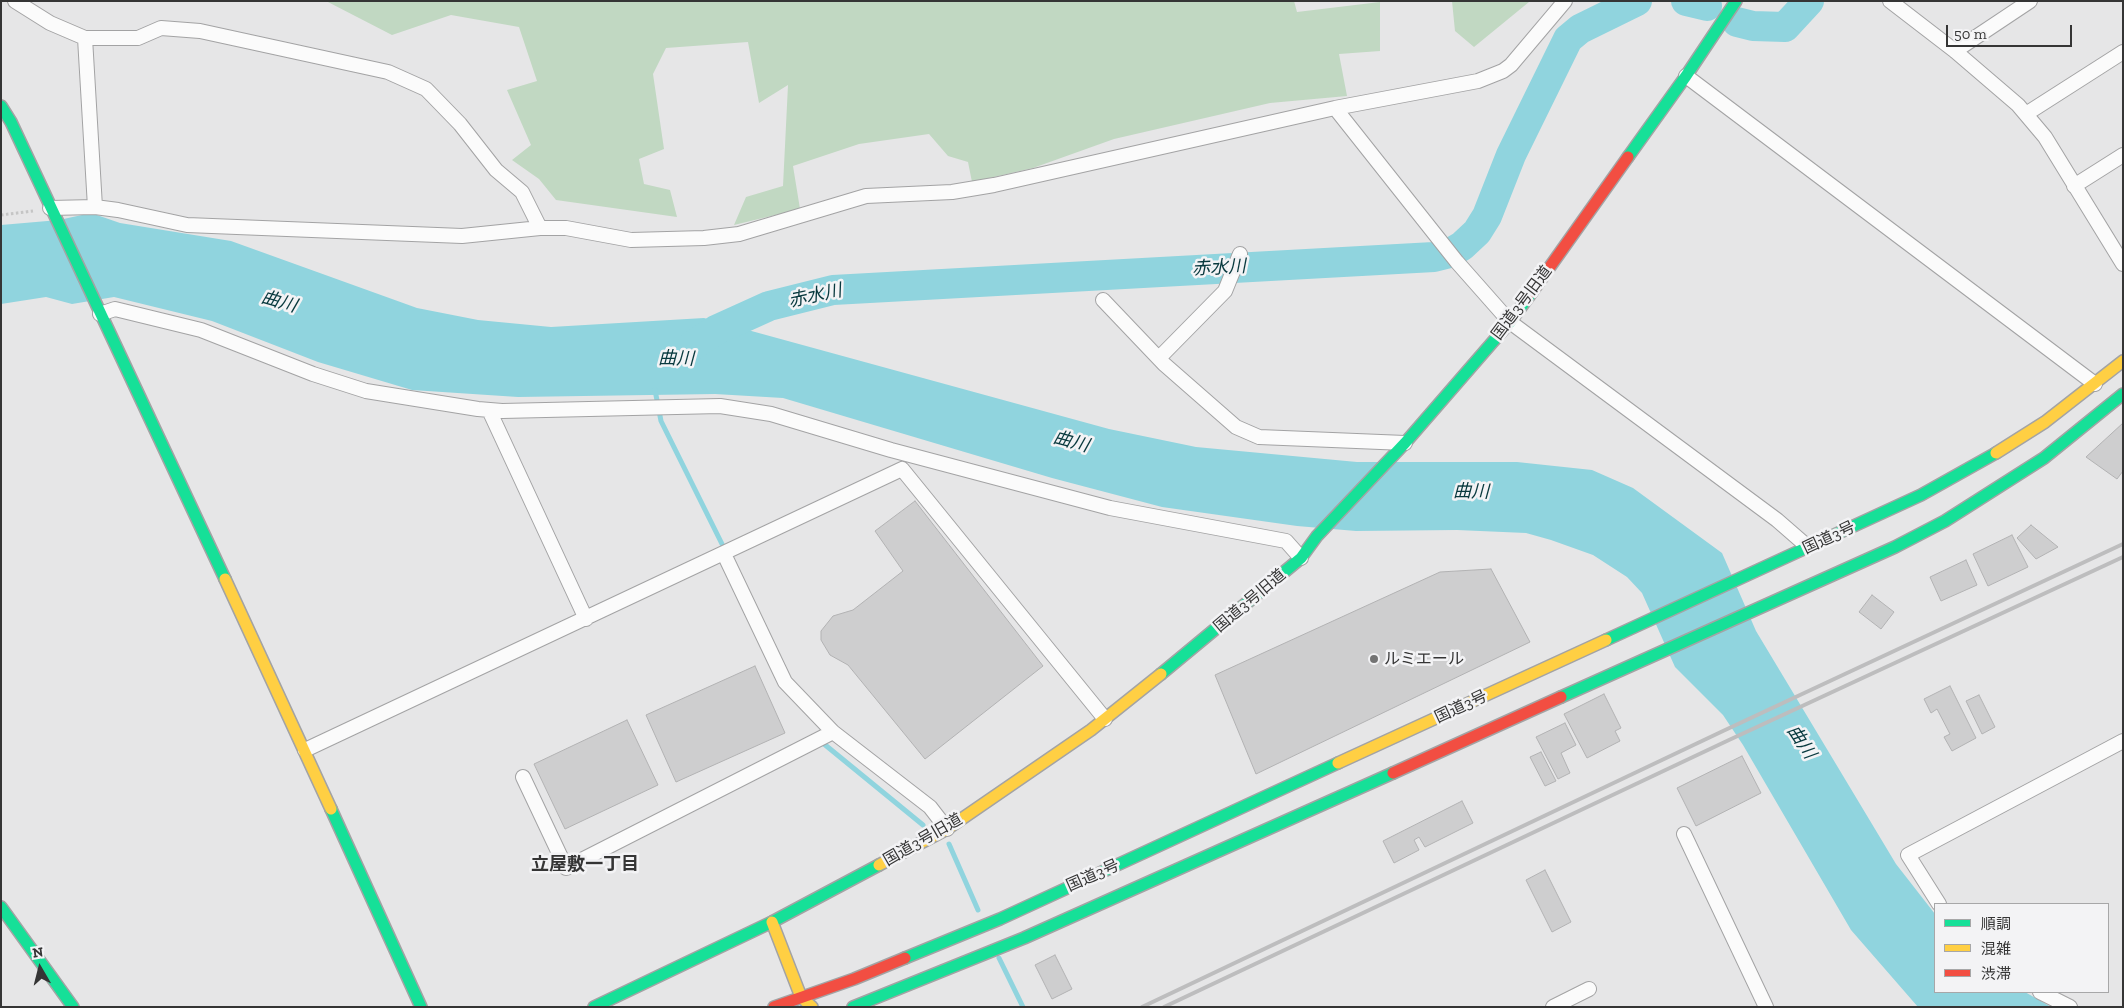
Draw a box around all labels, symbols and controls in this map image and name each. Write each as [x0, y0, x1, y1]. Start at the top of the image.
scale bar [1949, 15, 2075, 47]
text: 50 m [1954, 25, 1987, 43]
water label: 赤水川 [1191, 256, 1247, 280]
street label: 国道3号旧道 [1488, 262, 1556, 344]
water label: 赤水川 [786, 280, 844, 312]
water label: 曲川 [259, 287, 299, 317]
water label: 曲川 [658, 348, 694, 370]
water label: 曲川 [1051, 427, 1091, 457]
water label: 曲川 [1453, 481, 1489, 503]
street label: 国道3号 [1800, 518, 1858, 558]
street label: 国道3号旧道 [1210, 565, 1290, 637]
place label: ルミエール [1384, 649, 1464, 669]
marker: ルミエール [1368, 653, 1380, 665]
street label: 国道3号 [1432, 687, 1490, 727]
water label: 曲川 [1782, 721, 1820, 763]
street label: 国道3号旧道 [880, 810, 966, 870]
district label: 立屋敷一丁目 [531, 854, 639, 876]
street label: 国道3号 [1064, 856, 1122, 896]
legend [1934, 903, 2109, 993]
text: 順調 [1981, 915, 2011, 933]
text: 混雑 [1981, 940, 2011, 958]
north arrow [15, 943, 65, 993]
text: N [31, 943, 44, 962]
text: 渋滞 [1981, 965, 2011, 983]

